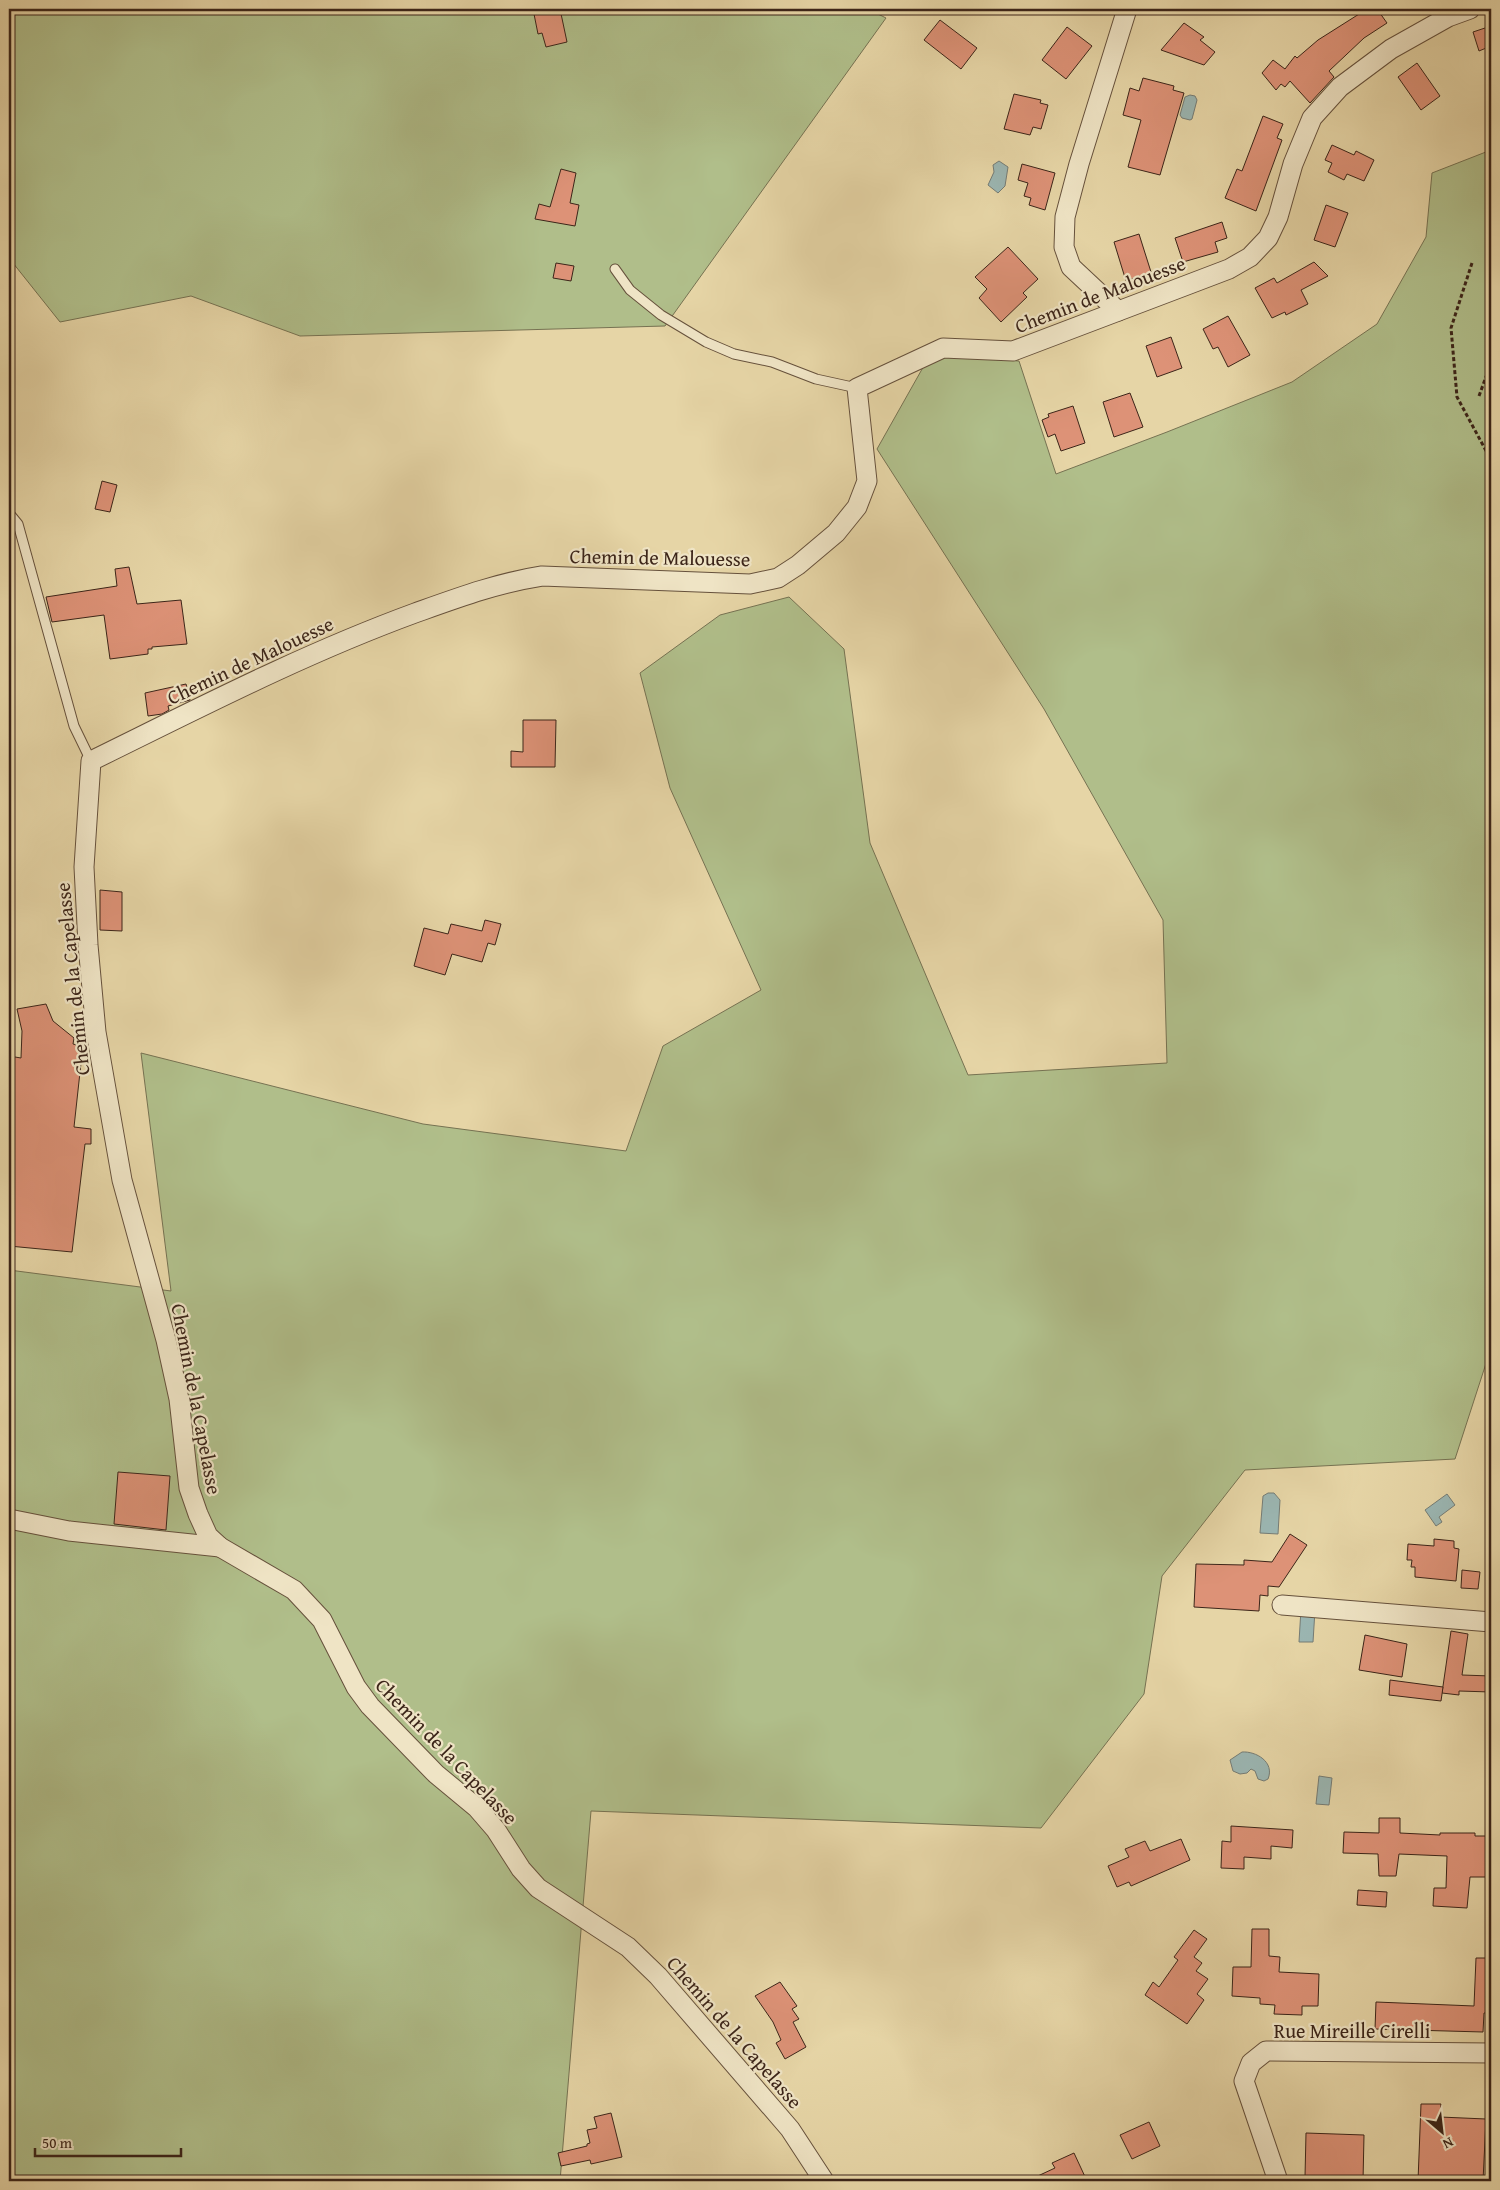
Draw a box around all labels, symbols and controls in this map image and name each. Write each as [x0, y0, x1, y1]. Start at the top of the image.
street label: Chemin de Malouesse [1010, 248, 1190, 340]
street label: Chemin de Malouesse [569, 541, 751, 573]
street label: Chemin de Malouesse [162, 609, 338, 711]
street label: Chemin de la Capelasse [47, 881, 97, 1077]
street label: Chemin de la Capelasse [164, 1301, 230, 1497]
street label: Chemin de la Capelasse [369, 1671, 525, 1831]
street label: Chemin de la Capelasse [660, 1949, 810, 2115]
street label: Rue Mireille Cirelli [1274, 2016, 1431, 2045]
north arrow [1418, 2108, 1468, 2158]
scale bar [35, 2125, 181, 2157]
text: 50 m [42, 2132, 73, 2153]
text: N [1439, 2132, 1457, 2155]

